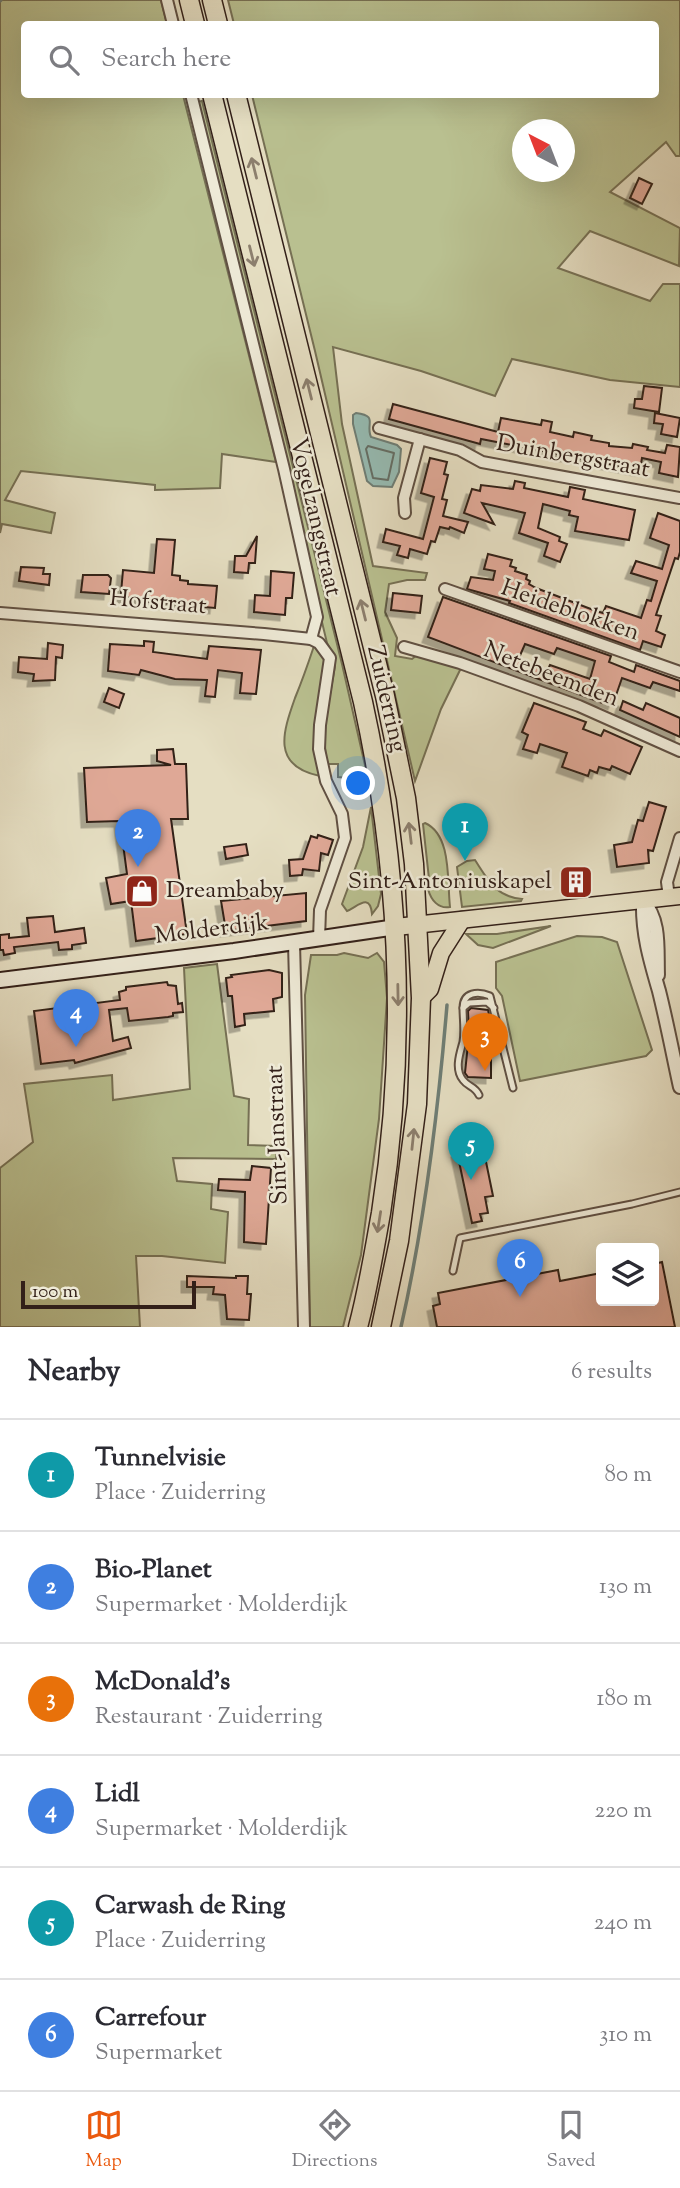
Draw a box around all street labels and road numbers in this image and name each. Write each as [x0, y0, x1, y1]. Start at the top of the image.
street label: Duinbergstraat [494, 427, 652, 487]
street label: Vogelzangstraat [280, 434, 350, 600]
street label: Heideblokken [496, 571, 644, 651]
street label: Hofstraat [108, 582, 208, 624]
street label: Netebeemden [478, 634, 624, 716]
street label: Zuiderring [357, 642, 415, 756]
street label: Molderdijk [153, 906, 271, 954]
street label: Sint-Janstraat [259, 1065, 297, 1205]

